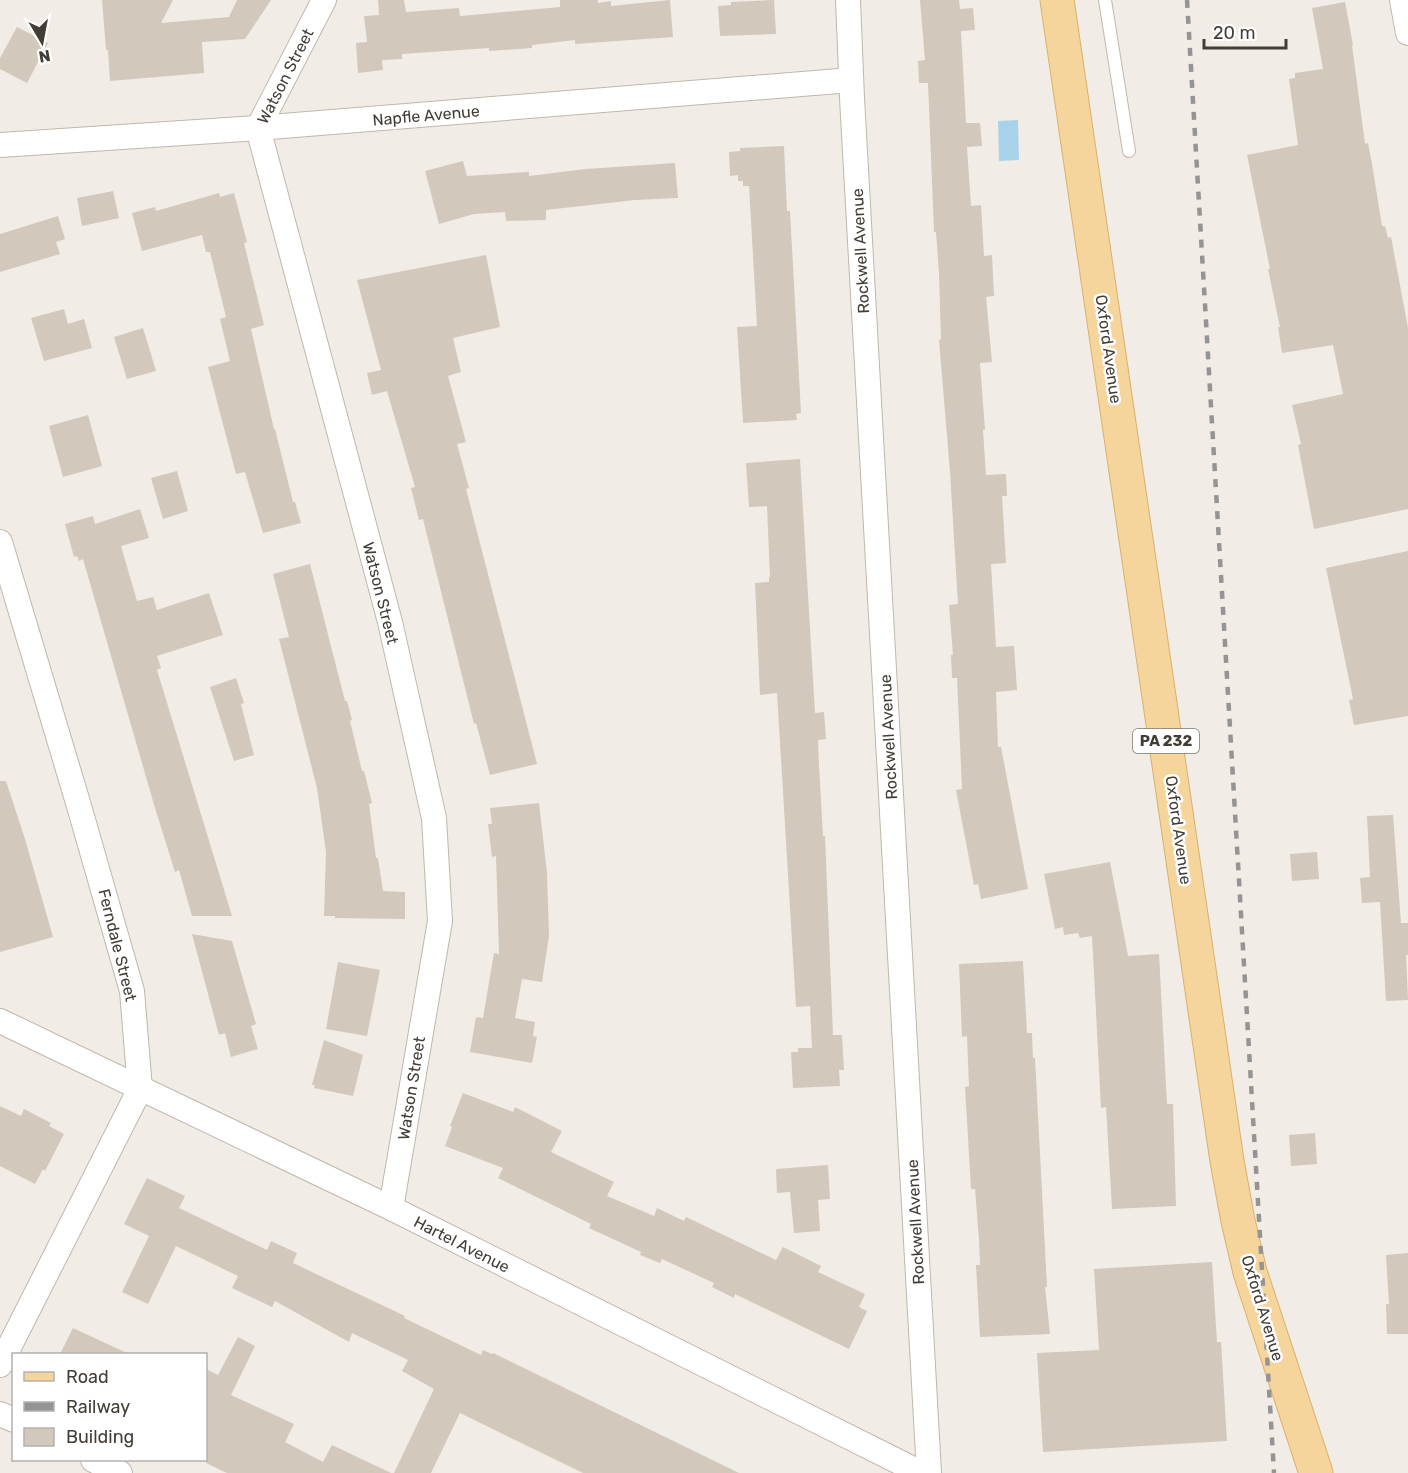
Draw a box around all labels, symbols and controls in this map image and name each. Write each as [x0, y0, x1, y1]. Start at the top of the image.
north arrow [12, 12, 72, 72]
scale bar [1204, 12, 1286, 50]
text: 20 m [1213, 22, 1255, 44]
street label: Watson Street [253, 25, 318, 127]
text: N [37, 46, 52, 67]
street label: Napfle Avenue [372, 101, 480, 130]
street label: Rockwell Avenue [848, 188, 873, 314]
street label: Oxford Avenue [1091, 293, 1126, 405]
street label: Watson Street [359, 540, 402, 646]
street label: Rockwell Avenue [876, 674, 901, 800]
road number: PA 232 [1133, 729, 1199, 753]
street label: Oxford Avenue [1161, 774, 1196, 886]
street label: Ferndale Street [94, 887, 141, 1003]
street label: Watson Street [394, 1035, 429, 1141]
street label: Rockwell Avenue [903, 1159, 928, 1285]
street label: Hartel Avenue [411, 1212, 513, 1277]
street label: Oxford Avenue [1237, 1253, 1288, 1363]
legend [12, 1353, 207, 1461]
text: Road [66, 1366, 109, 1388]
text: Railway [66, 1396, 130, 1418]
text: Building [66, 1426, 134, 1448]

